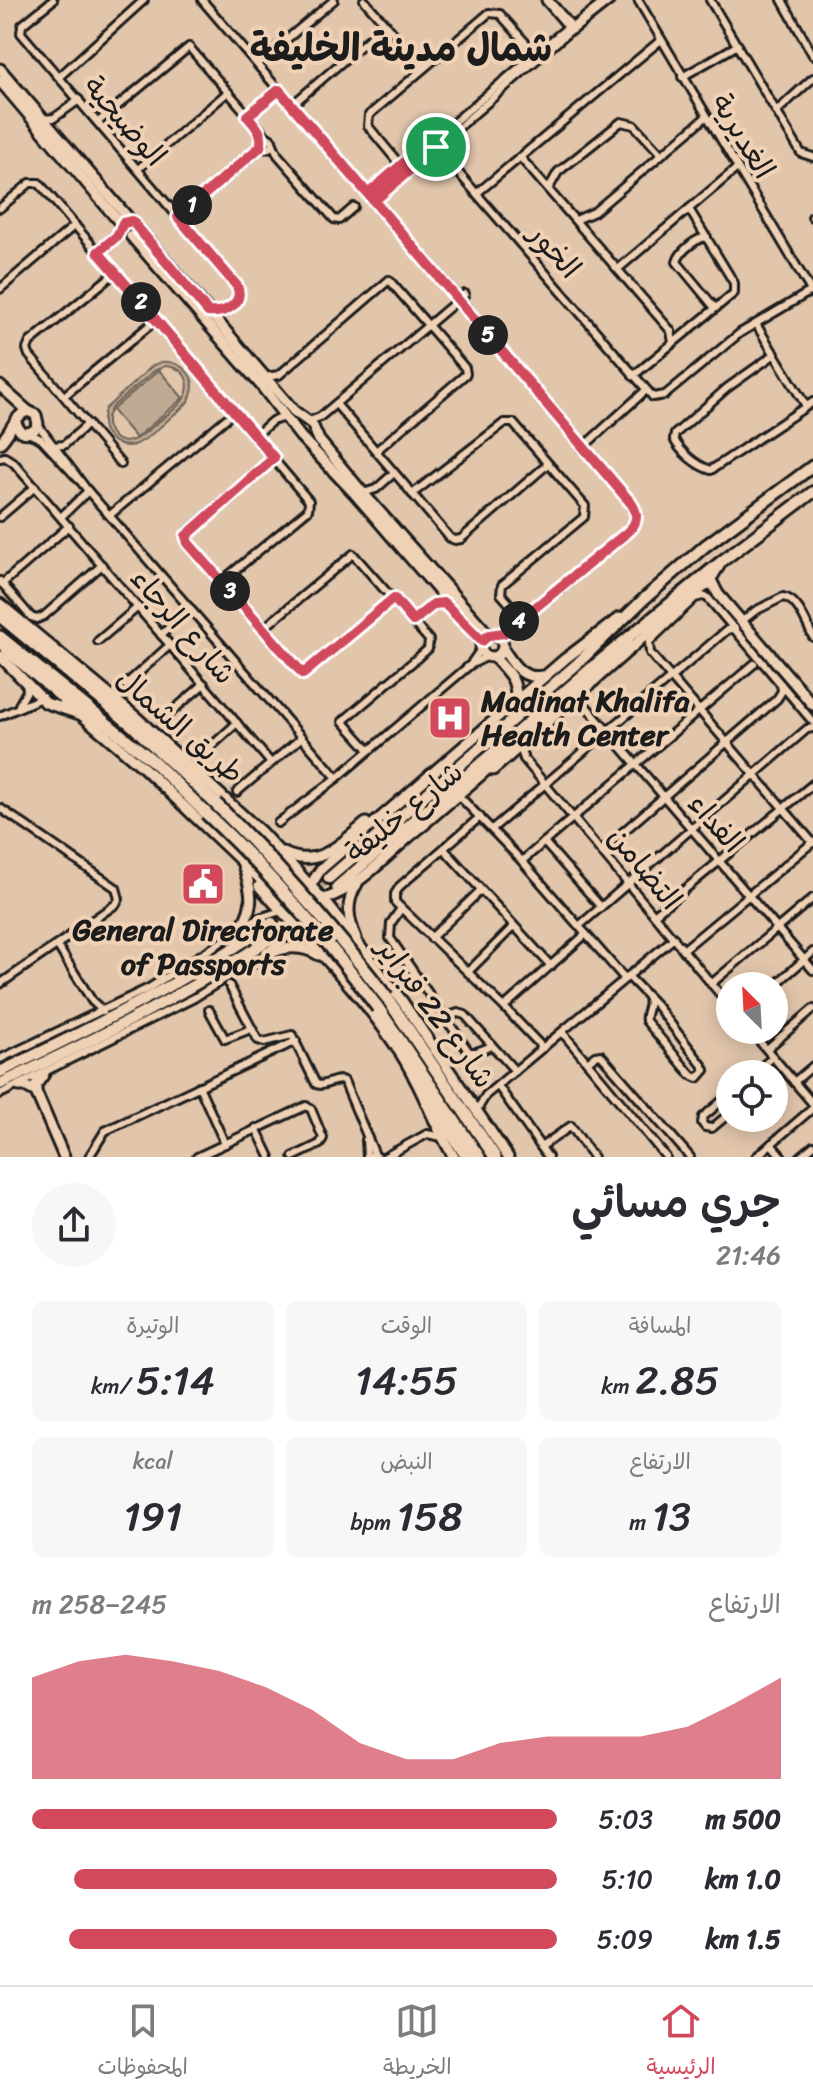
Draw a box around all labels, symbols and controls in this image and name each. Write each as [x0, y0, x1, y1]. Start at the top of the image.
district label: شمال مدينة الخليفة [250, 15, 552, 82]
street label: الوضيحية [69, 62, 181, 180]
street label: الغديرية [696, 82, 790, 190]
pin [402, 113, 470, 181]
icon: arrive [414, 125, 458, 169]
pin: 1 [172, 185, 212, 225]
text: 1 [187, 185, 197, 224]
street label: الخور [513, 208, 595, 292]
pin: 2 [121, 282, 161, 322]
text: 2 [135, 282, 147, 321]
pin: 5 [468, 315, 508, 355]
text: 5 [481, 315, 495, 354]
street label: شارع الرجاء [116, 555, 250, 697]
pin: 3 [210, 571, 250, 611]
text: 3 [224, 571, 236, 610]
pin: 4 [499, 601, 539, 641]
text: 4 [512, 601, 526, 640]
street label: طريق الشمال [103, 654, 257, 798]
place label: Madinat Khalifa Health Center [480, 674, 691, 762]
hospital icon: Madinat Khalifa Health Center [426, 694, 474, 742]
street label: شارع خليفة [332, 747, 476, 877]
street label: الفداء [674, 780, 758, 866]
street label: التضامن [594, 813, 696, 923]
public building icon: General Directorate of Passports [179, 860, 227, 908]
place label: General Directorate of Passports [72, 903, 334, 991]
street label: شارع 22 فبراير [360, 923, 510, 1101]
north arrow [716, 972, 788, 1044]
map controls [716, 972, 788, 1132]
button: locate [716, 1060, 788, 1132]
text: جري مسائي [571, 1163, 781, 1241]
button: share [32, 1183, 116, 1267]
text: 21:46 [716, 1232, 781, 1278]
text: الوتيرة [126, 1306, 179, 1345]
text: الوقت [381, 1306, 432, 1345]
text: المسافة [629, 1306, 692, 1345]
text: 5:14 [136, 1345, 215, 1416]
text: 14:55 [355, 1345, 458, 1416]
text: 2.85 [635, 1345, 719, 1416]
text: /km [91, 1367, 136, 1406]
text: km [601, 1367, 635, 1406]
text: kcal [133, 1442, 173, 1481]
text: النبض [380, 1442, 433, 1481]
text: الارتفاع [629, 1442, 691, 1481]
text: 191 [123, 1481, 182, 1552]
text: 158 [397, 1481, 463, 1552]
text: 13 [652, 1481, 691, 1552]
text: bpm [350, 1503, 397, 1542]
text: m [629, 1503, 652, 1542]
text: 245–258 m [32, 1581, 167, 1627]
text: الارتفاع [708, 1581, 781, 1627]
text: 5:03 [599, 1796, 653, 1842]
text: 500 m [706, 1796, 781, 1842]
text: 5:10 [602, 1856, 653, 1902]
text: 1.0 km [705, 1856, 781, 1902]
text: 5:09 [597, 1916, 653, 1962]
text: 1.5 km [706, 1916, 781, 1962]
tab: المحفوظات [97, 1999, 188, 2086]
tab: الخريطة [383, 1999, 452, 2086]
tab: الرئيسية [646, 1999, 716, 2086]

